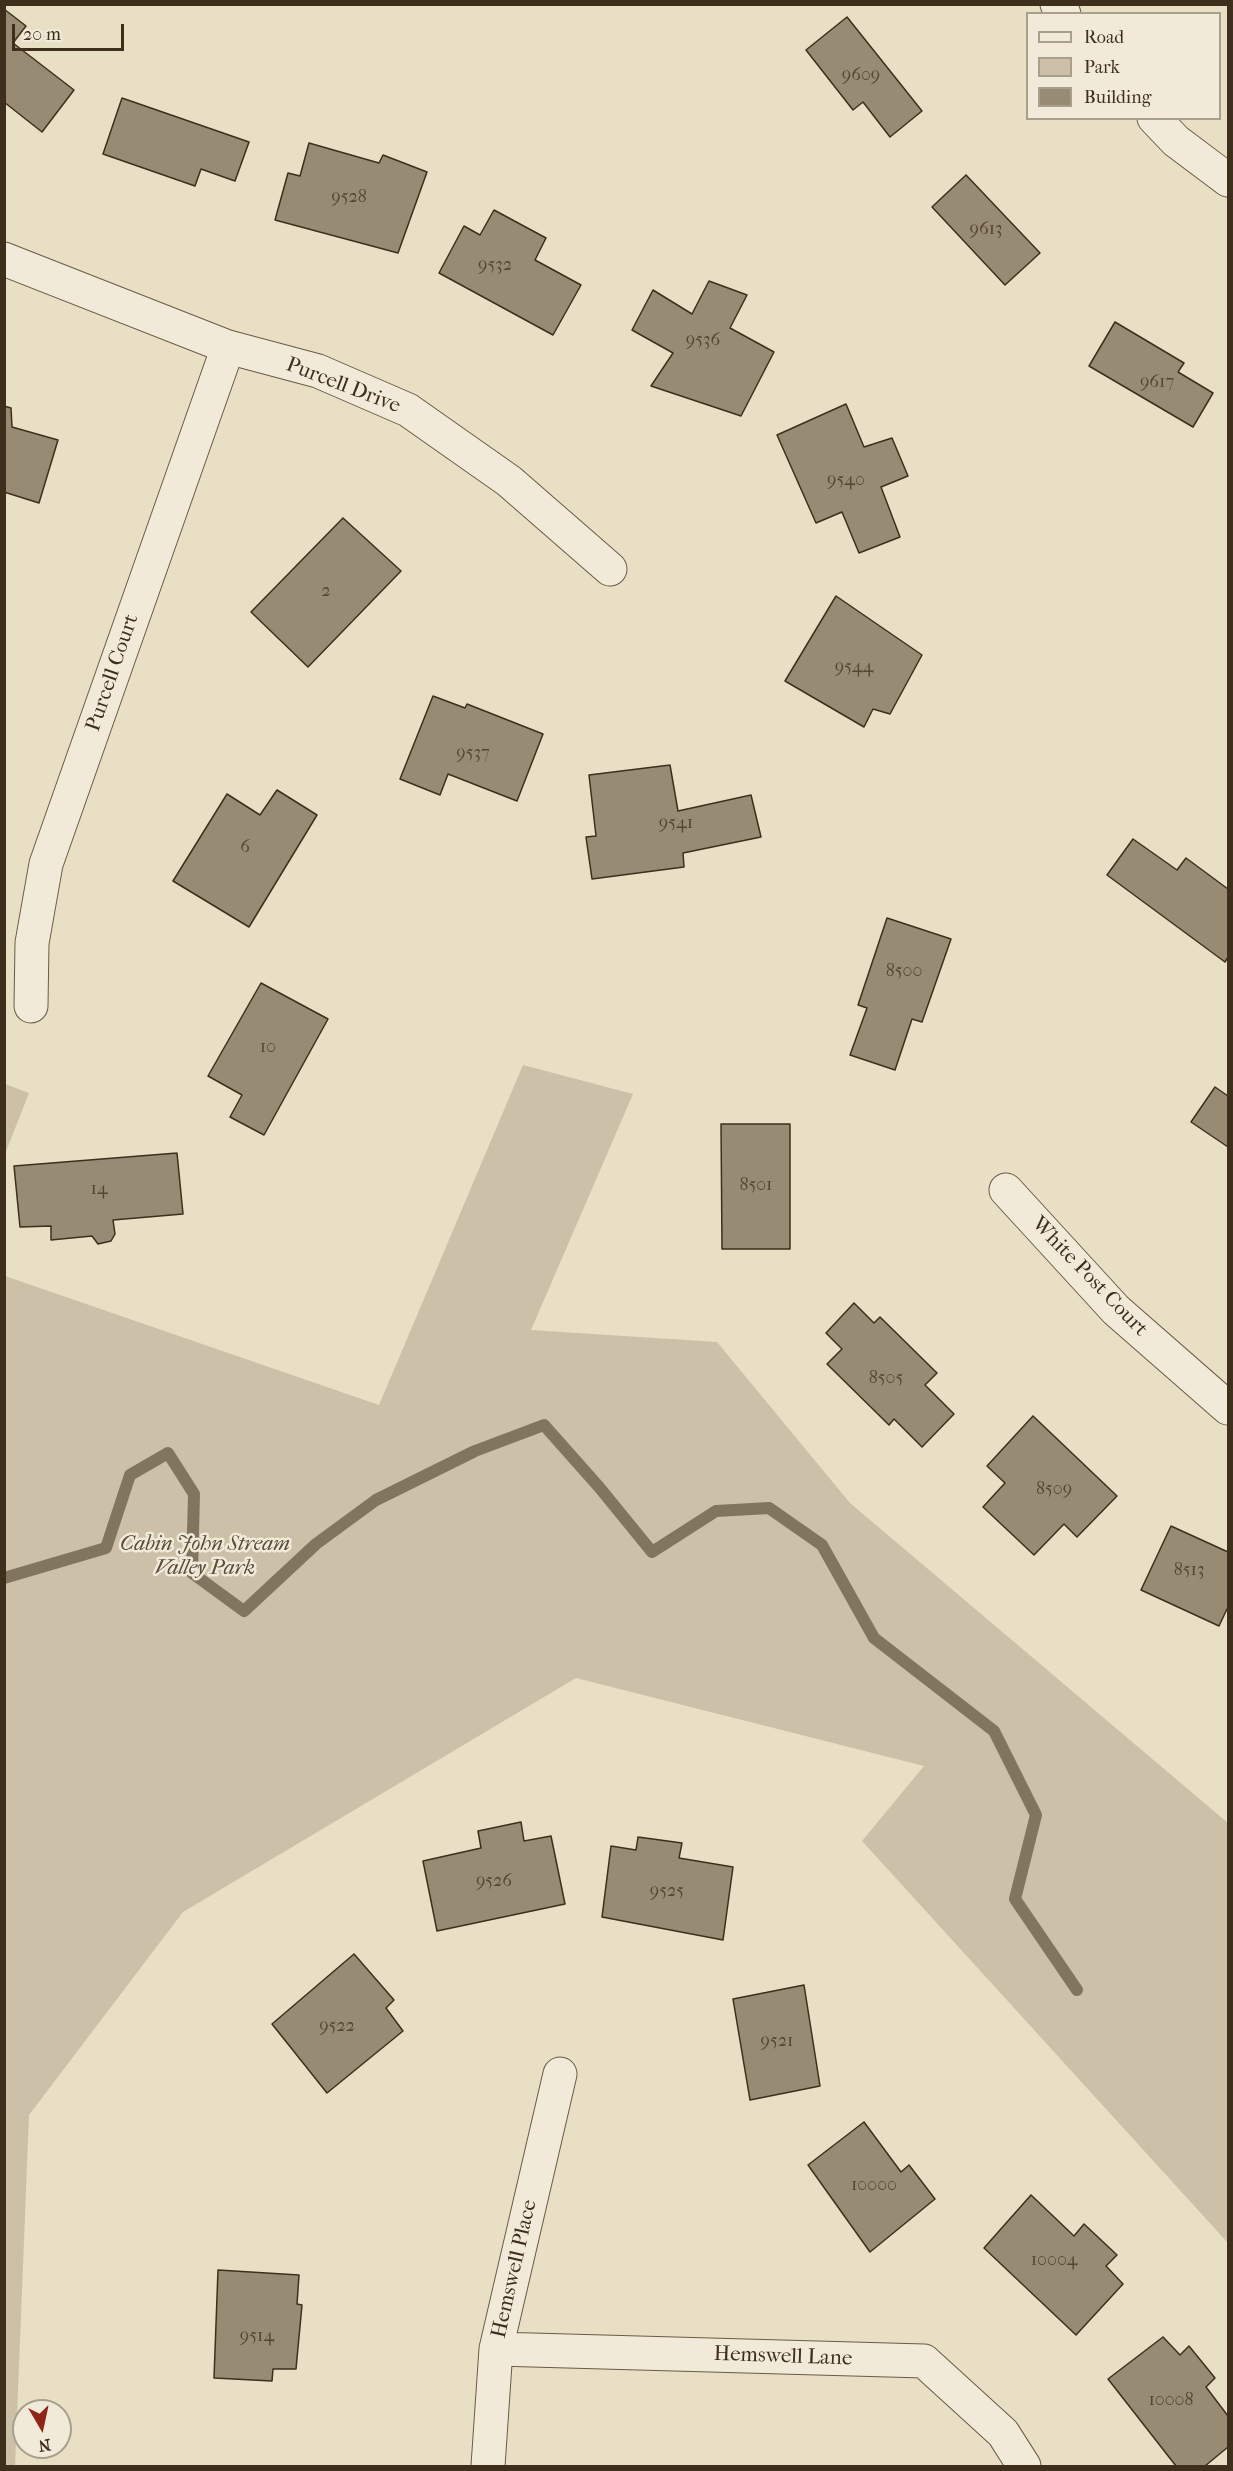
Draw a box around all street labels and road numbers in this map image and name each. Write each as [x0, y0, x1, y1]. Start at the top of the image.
street label: Purcell Drive [282, 353, 404, 419]
street label: Purcell Court [81, 611, 145, 735]
street label: White Post Court [1026, 1212, 1152, 1342]
street label: Hemswell Place [487, 2197, 543, 2341]
street label: Hemswell Lane [713, 2342, 853, 2372]

